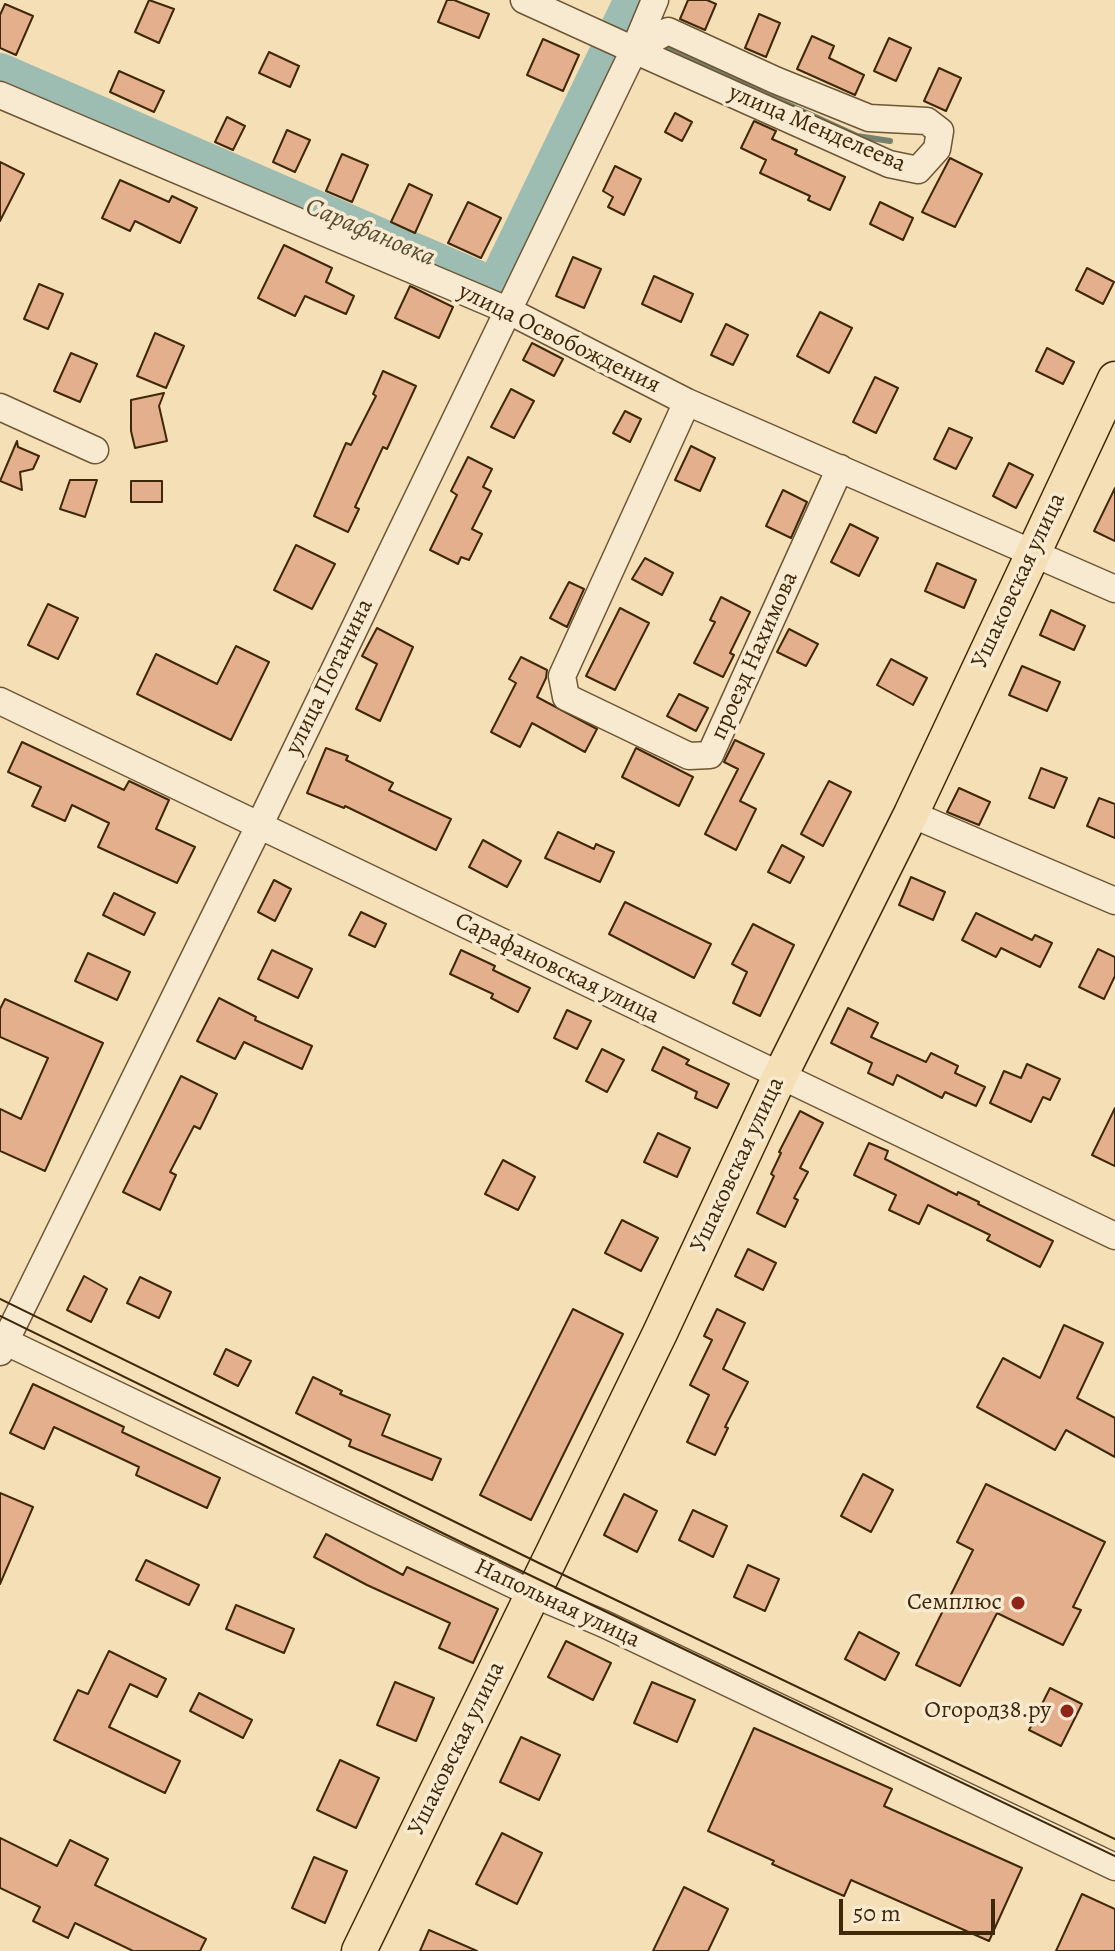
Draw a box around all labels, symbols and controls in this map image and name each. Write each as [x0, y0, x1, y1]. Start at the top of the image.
street label: улица Менделеева [724, 79, 910, 179]
water label: Сарафановка [300, 192, 440, 274]
street label: улица Освобождения [453, 278, 665, 400]
street label: Ушаковская улица [966, 489, 1072, 673]
street label: проезд Нахимова [705, 567, 805, 745]
street label: улица Потанина [280, 595, 380, 759]
street label: Сарафановская улица [450, 907, 664, 1031]
street label: Ушаковская улица [685, 1073, 791, 1257]
street label: Напольная улица [470, 1553, 644, 1655]
place label: Семплюс [907, 1589, 1002, 1617]
marker: Семплюс [1009, 1594, 1027, 1612]
street label: Ушаковская улица [402, 1657, 512, 1841]
place label: Огород38.ру [924, 1697, 1051, 1725]
marker: Огород38.ру [1058, 1702, 1076, 1720]
scale bar [843, 1883, 999, 1933]
text: 50 m [853, 1897, 901, 1929]

